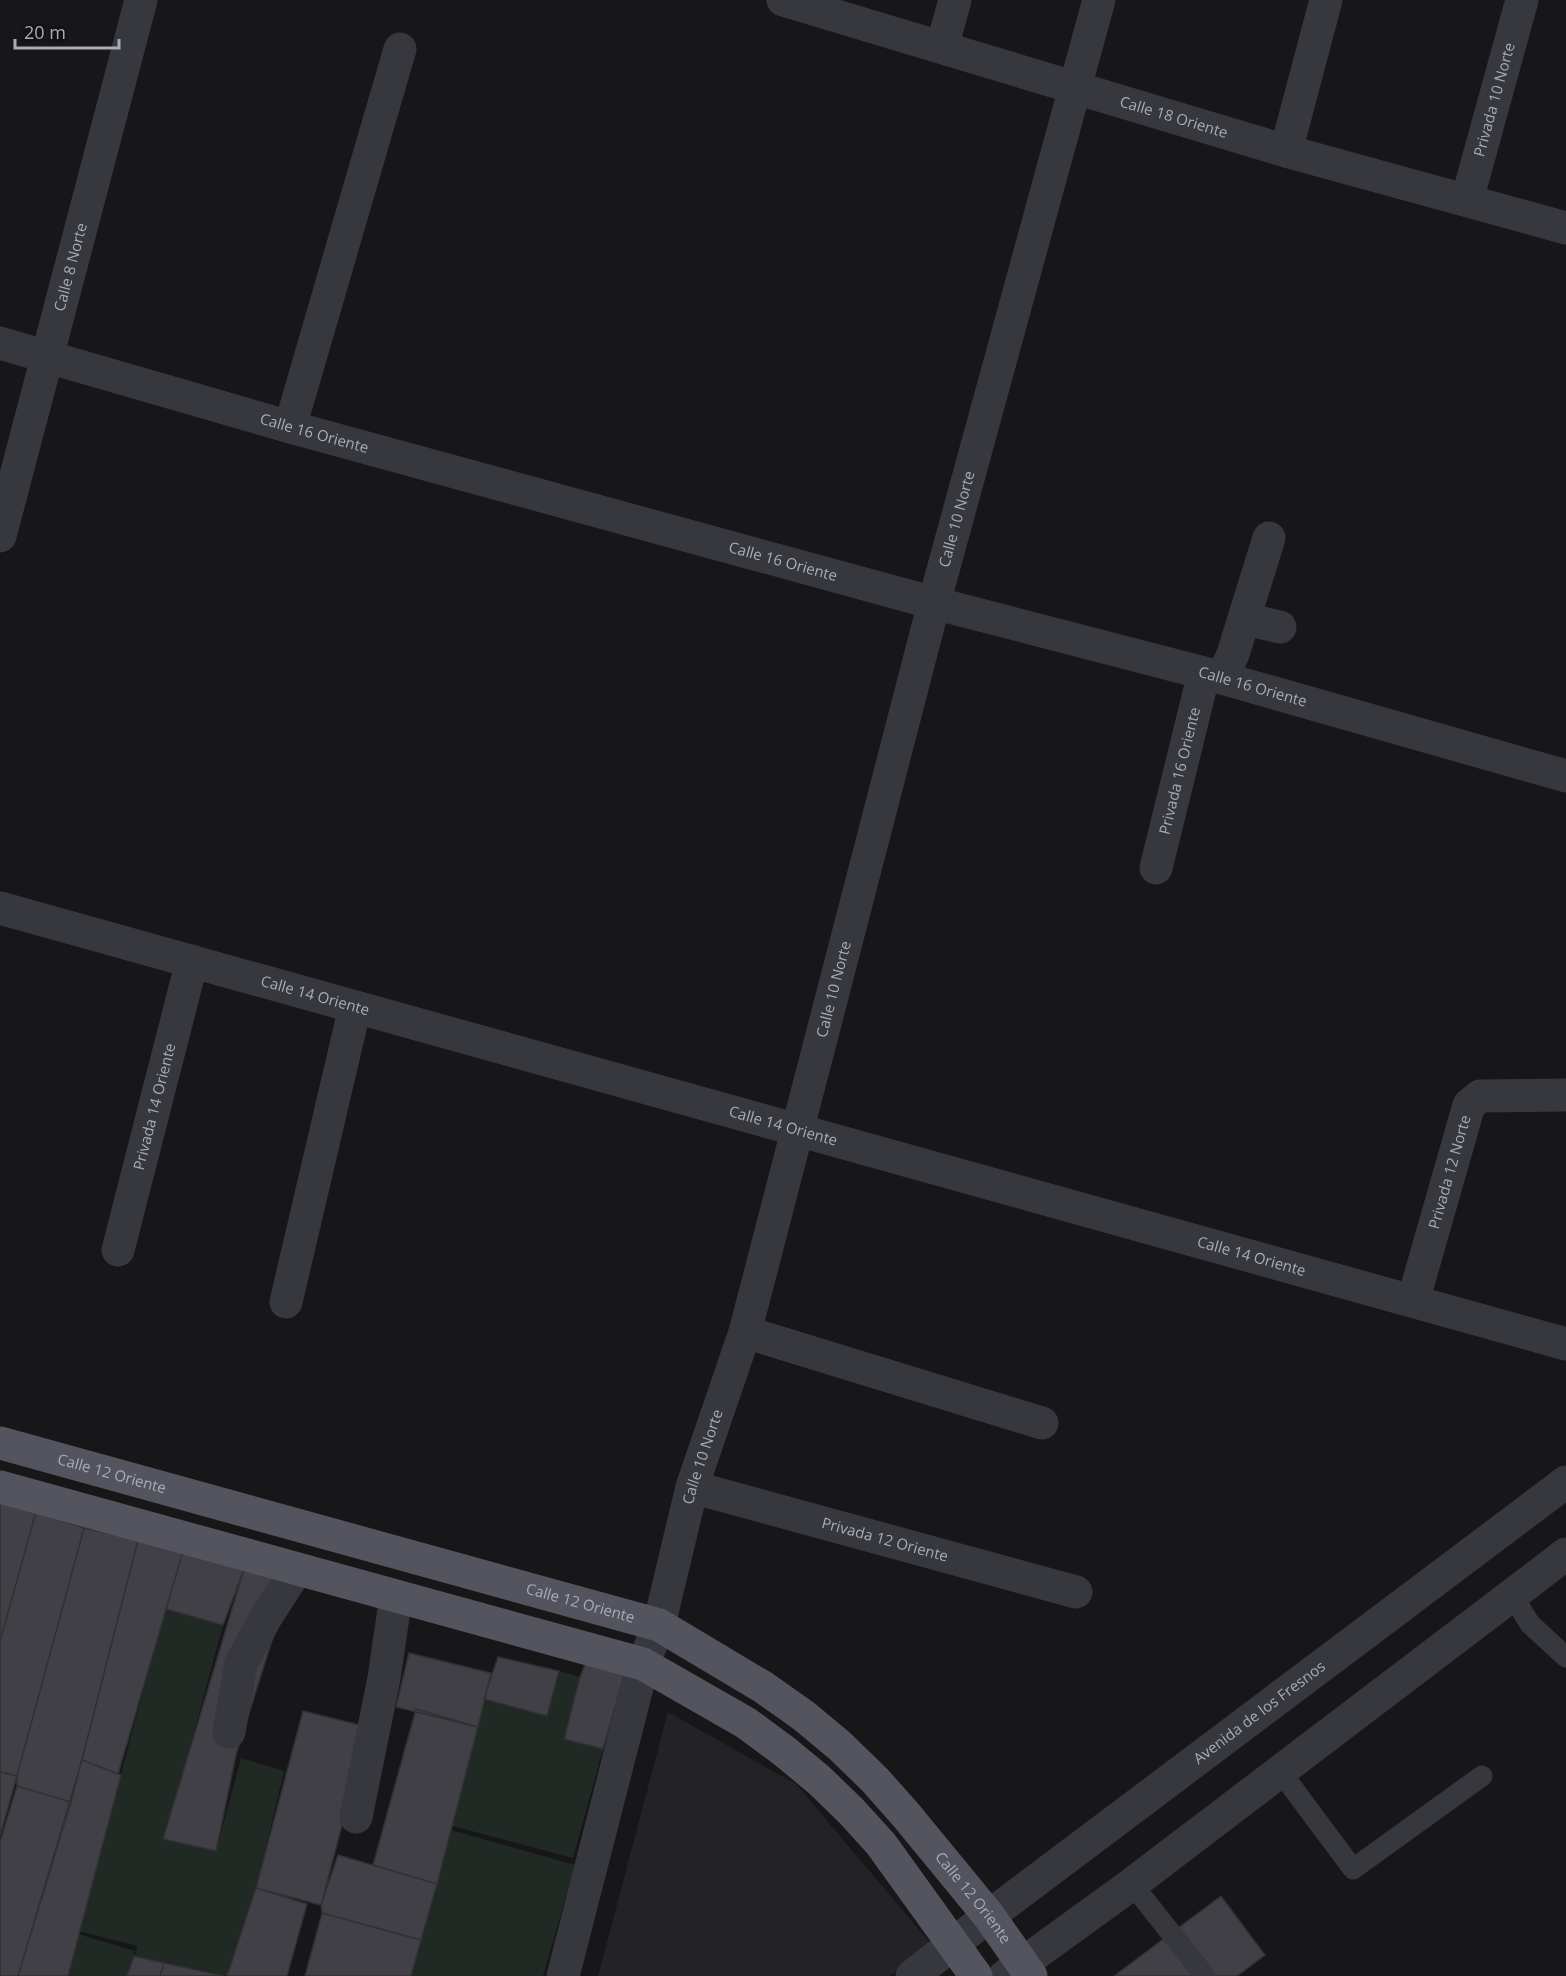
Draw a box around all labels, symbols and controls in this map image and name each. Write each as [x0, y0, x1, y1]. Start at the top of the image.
scale bar [15, 12, 118, 50]
text: 20 m [24, 20, 66, 44]
street label: Privada 10 Norte [1468, 40, 1519, 159]
street label: Calle 18 Oriente [1118, 91, 1230, 142]
street label: Calle 8 Norte [49, 221, 91, 313]
street label: Calle 16 Oriente [258, 408, 371, 457]
street label: Calle 10 Norte [933, 468, 979, 569]
street label: Calle 16 Oriente [727, 536, 840, 585]
street label: Calle 16 Oriente [1197, 661, 1309, 711]
street label: Privada 16 Oriente [1154, 705, 1204, 836]
street label: Calle 10 Norte [811, 939, 855, 1039]
street label: Calle 14 Oriente [259, 970, 372, 1019]
street label: Privada 14 Oriente [128, 1041, 180, 1172]
street label: Calle 14 Oriente [727, 1100, 840, 1150]
street label: Privada 12 Norte [1423, 1113, 1475, 1231]
street label: Calle 14 Oriente [1195, 1231, 1308, 1280]
street label: Calle 10 Norte [677, 1406, 727, 1506]
street label: Calle 12 Oriente [56, 1448, 169, 1497]
street label: Privada 12 Oriente [820, 1512, 951, 1566]
street label: Calle 12 Oriente [524, 1578, 637, 1627]
street label: Avenida de los Fresnos [1189, 1656, 1329, 1768]
street label: Calle 12 Oriente [931, 1847, 1016, 1947]

